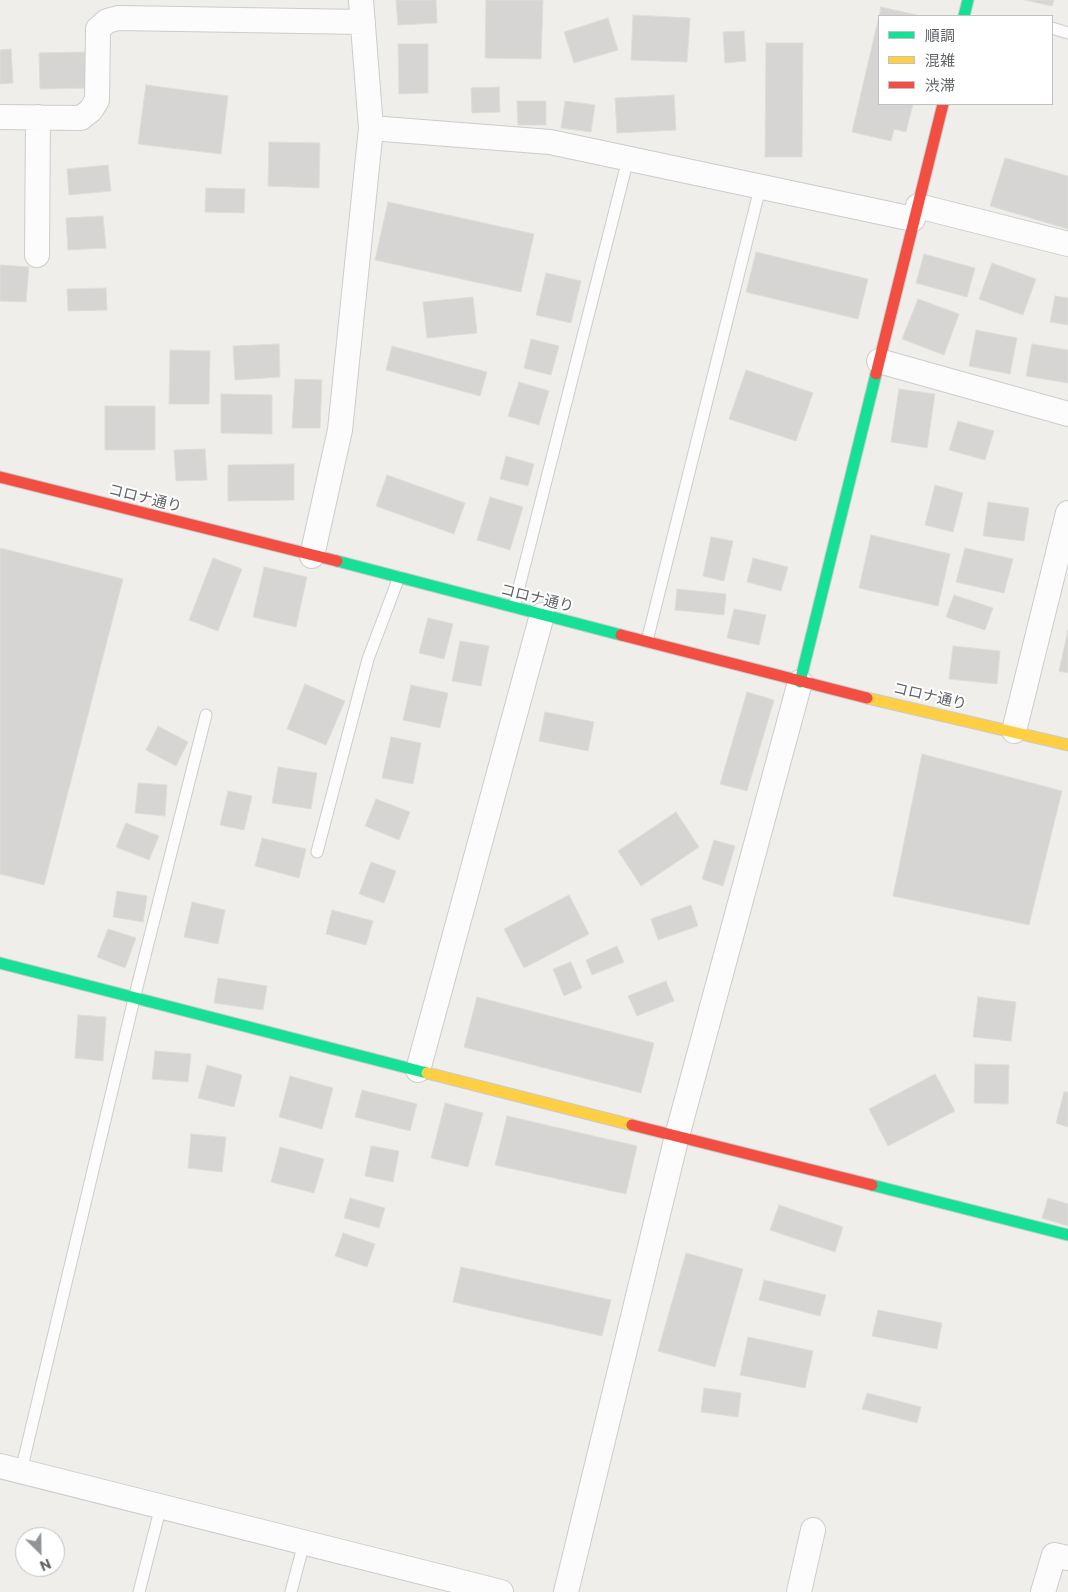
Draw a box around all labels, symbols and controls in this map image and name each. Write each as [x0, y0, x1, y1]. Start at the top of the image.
legend [878, 15, 1053, 105]
text: 順調 [925, 26, 955, 44]
text: 混雑 [925, 51, 955, 69]
text: 渋滞 [925, 76, 955, 94]
street label: コロナ通り [106, 480, 184, 516]
street label: コロナ通り [498, 580, 576, 616]
street label: コロナ通り [891, 679, 969, 713]
north arrow [15, 1527, 65, 1577]
text: N [38, 1555, 54, 1575]

